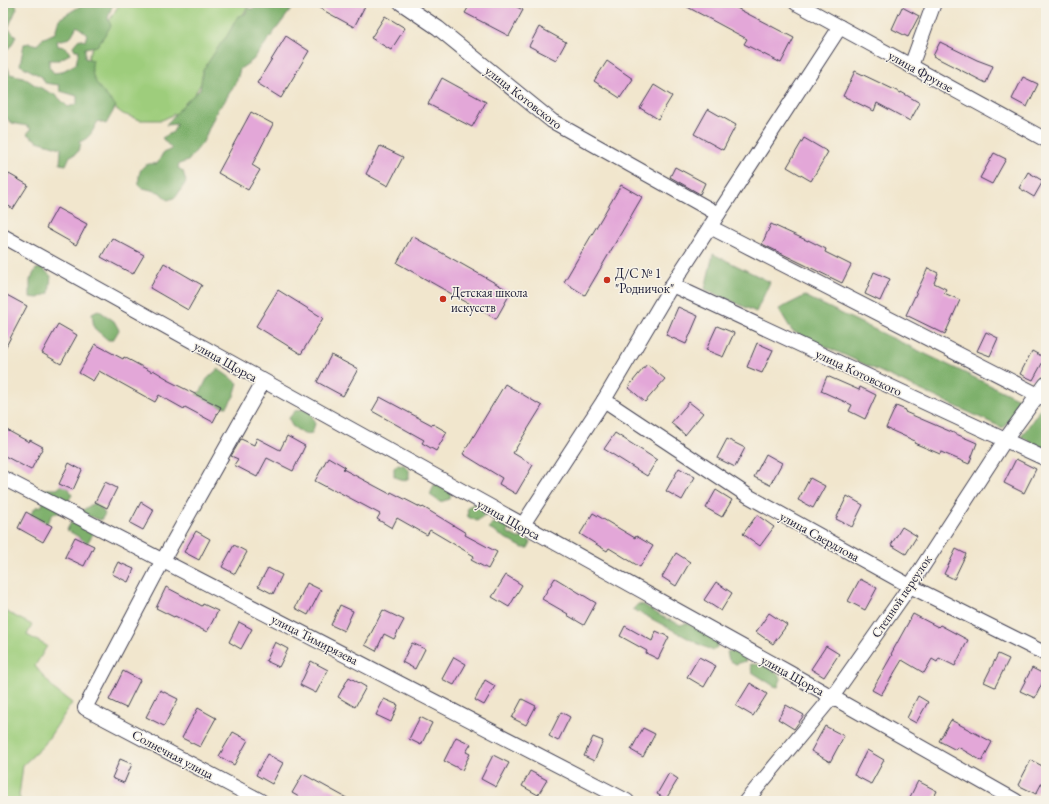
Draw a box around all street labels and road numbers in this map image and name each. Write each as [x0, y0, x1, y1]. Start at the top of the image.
street label: улица Фрунзе [885, 47, 956, 96]
street label: улица Котовского [482, 62, 566, 133]
street label: улица Щорса [191, 337, 261, 386]
street label: улица Котовского [813, 345, 905, 400]
street label: улица Щорса [474, 495, 544, 544]
street label: улица Свердлова [777, 508, 863, 566]
street label: Степной переулок [867, 551, 936, 641]
street label: улица Тимирязева [268, 610, 362, 669]
street label: улица Щорса [758, 651, 828, 700]
street label: Солнечная улица [129, 726, 217, 783]

